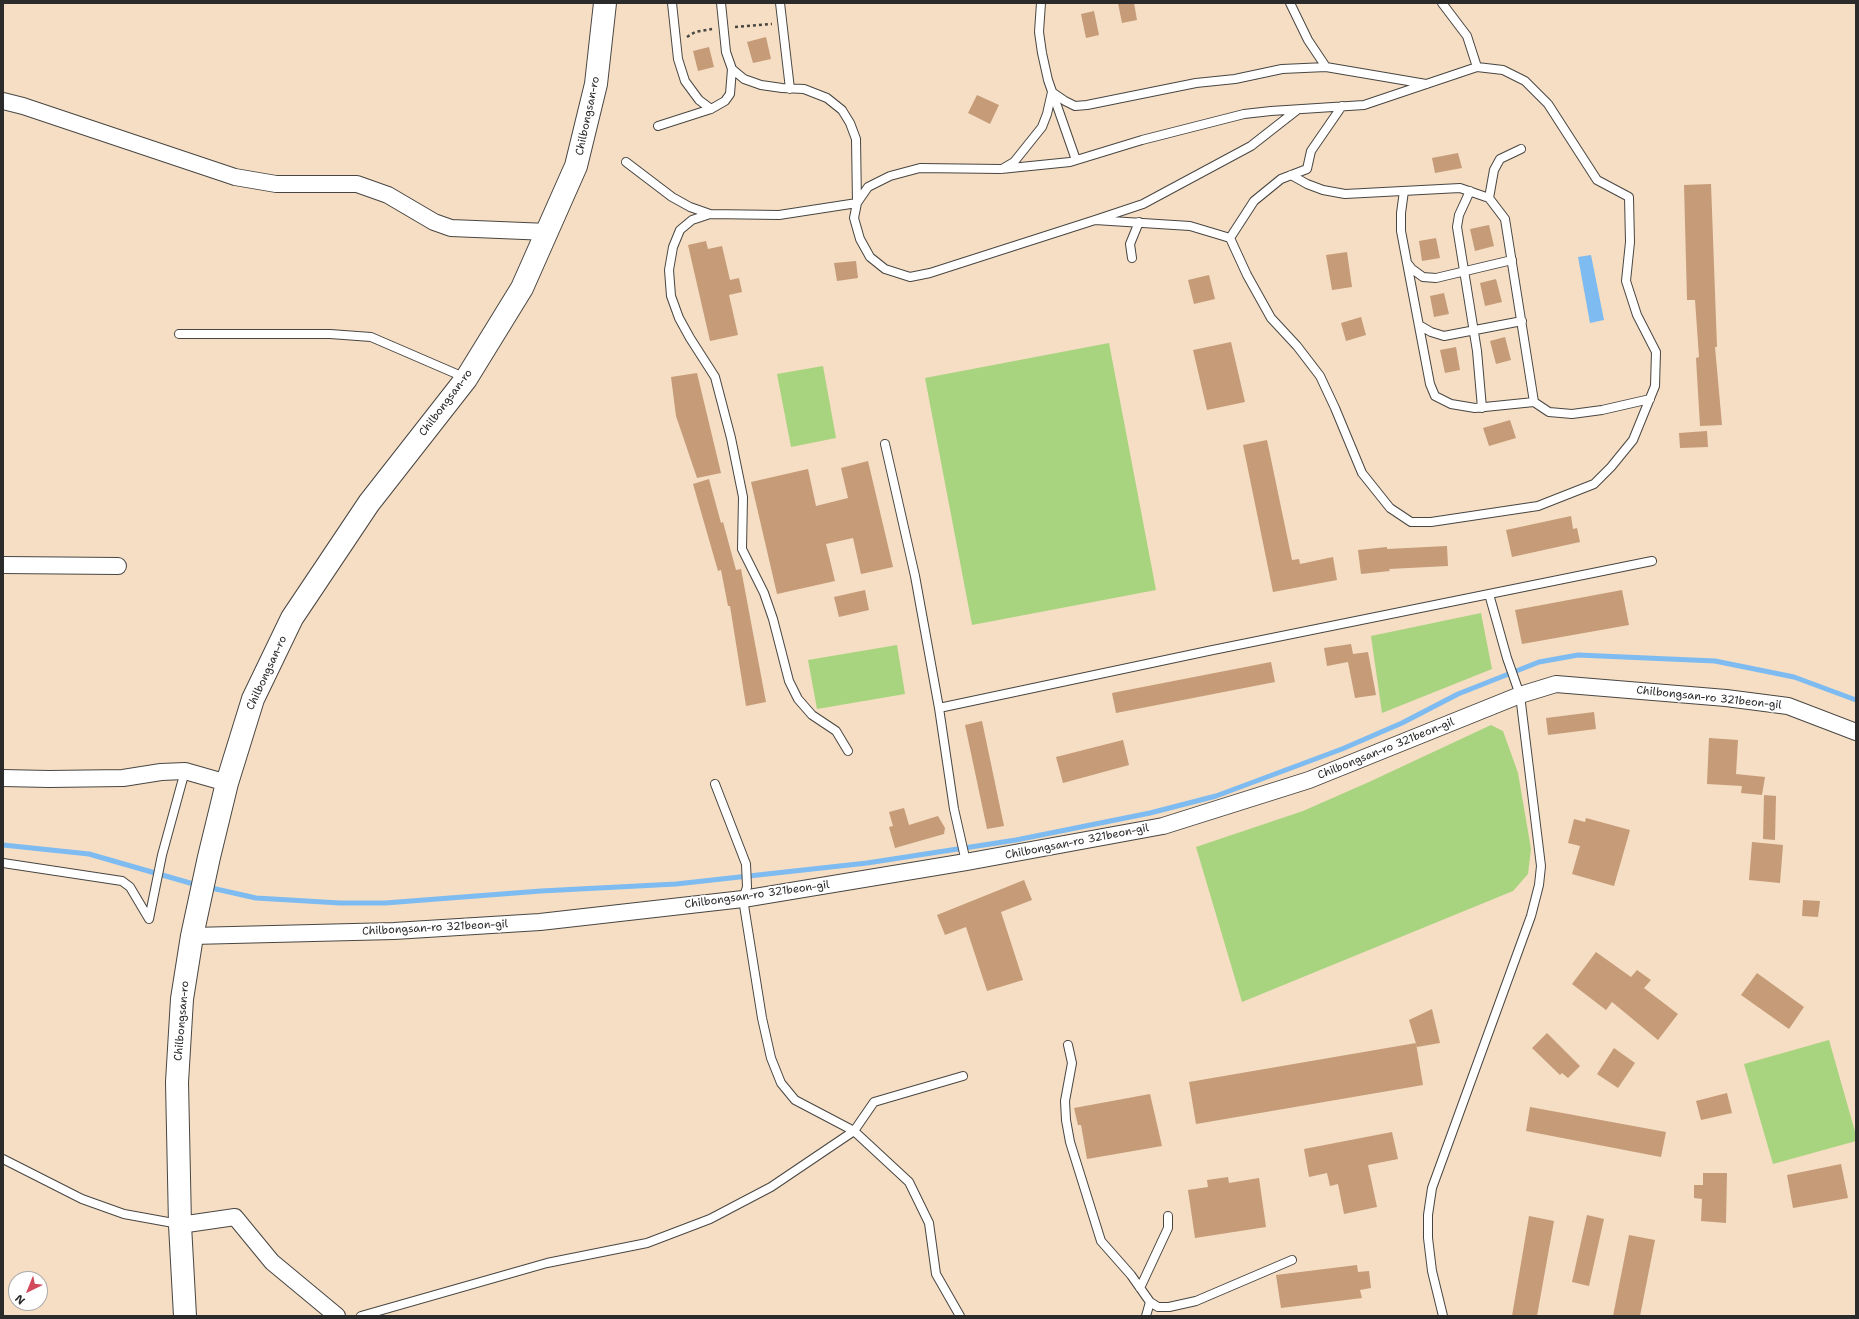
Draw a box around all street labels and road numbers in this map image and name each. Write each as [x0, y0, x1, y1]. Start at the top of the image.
street label: Chilbongsan-ro [573, 75, 603, 157]
street label: Chilbongsan-ro [417, 367, 475, 439]
street label: Chilbongsan-ro [244, 634, 290, 712]
street label: Chilbongsan-ro 321beon-gil [1636, 684, 1782, 712]
street label: Chilbongsan-ro 321beon-gil [1316, 715, 1456, 783]
street label: Chilbongsan-ro 321beon-gil [1004, 822, 1150, 862]
street label: Chilbongsan-ro 321beon-gil [684, 878, 830, 912]
street label: Chilbongsan-ro 321beon-gil [362, 918, 508, 938]
street label: Chilbongsan-ro [172, 980, 192, 1062]

